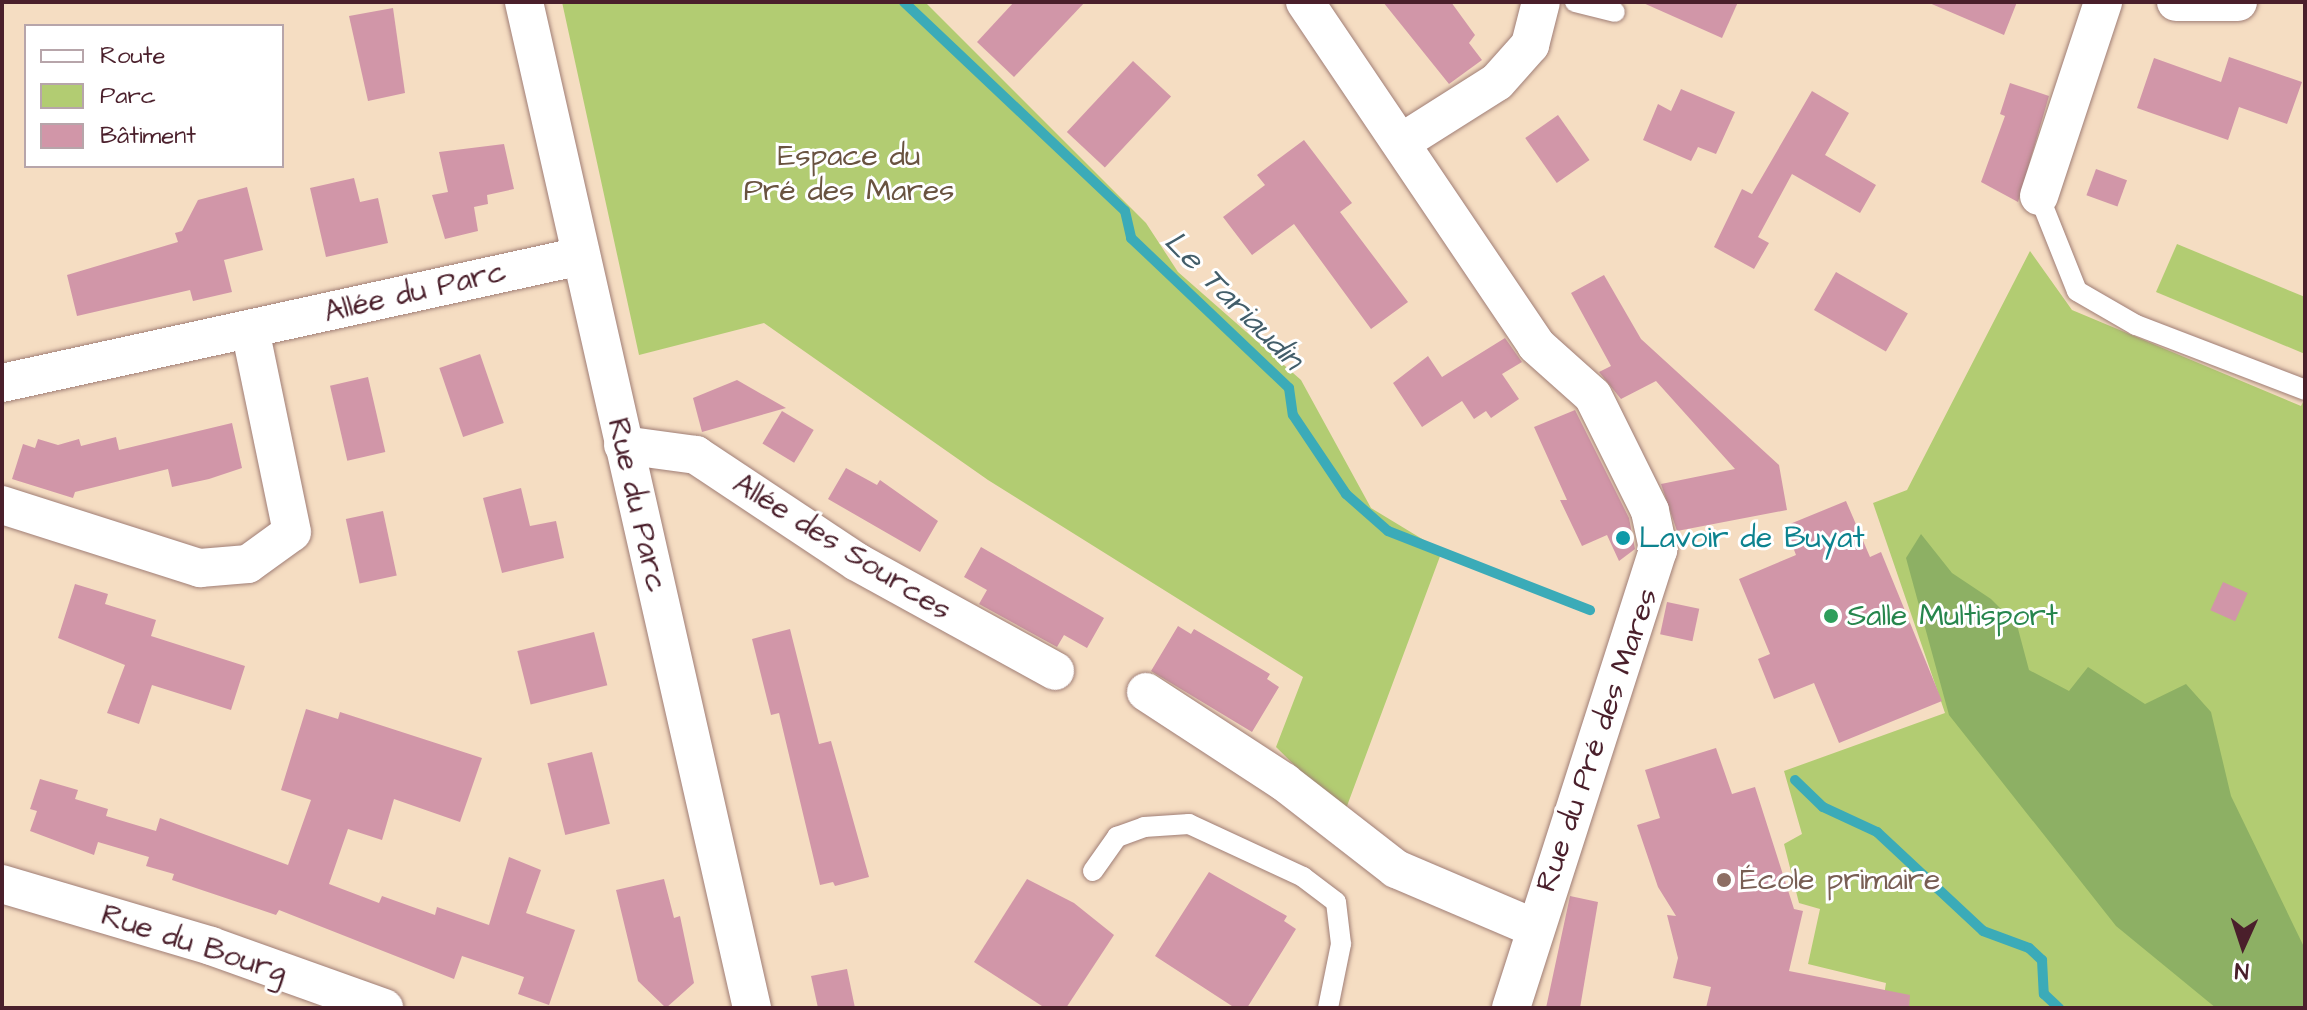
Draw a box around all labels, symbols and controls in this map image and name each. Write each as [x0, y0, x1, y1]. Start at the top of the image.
legend [24, 24, 284, 168]
text: Route [100, 39, 165, 73]
text: Parc [100, 79, 156, 113]
text: Bâtiment [100, 119, 196, 153]
park label: Espace du Pré des Mares [744, 138, 954, 208]
water label: Le Tariaudin [1156, 224, 1310, 378]
street label: Allée du Parc [320, 254, 510, 330]
street label: Rue du Parc [600, 415, 674, 595]
street label: Allée des Sources [726, 465, 958, 629]
place label: Lavoir de Buyat [1639, 520, 1865, 556]
marker: Lavoir de Buyat [1614, 529, 1632, 547]
street label: Rue du Pré des Mares [1528, 584, 1666, 896]
place label: Salle Multisport [1847, 598, 2058, 634]
marker: Salle Multisport [1822, 607, 1840, 625]
place label: École primaire [1740, 862, 1940, 898]
marker: École primaire [1715, 871, 1733, 889]
street label: Rue du Bourg [97, 897, 291, 991]
north arrow [2203, 906, 2283, 986]
text: N [2234, 955, 2249, 986]

